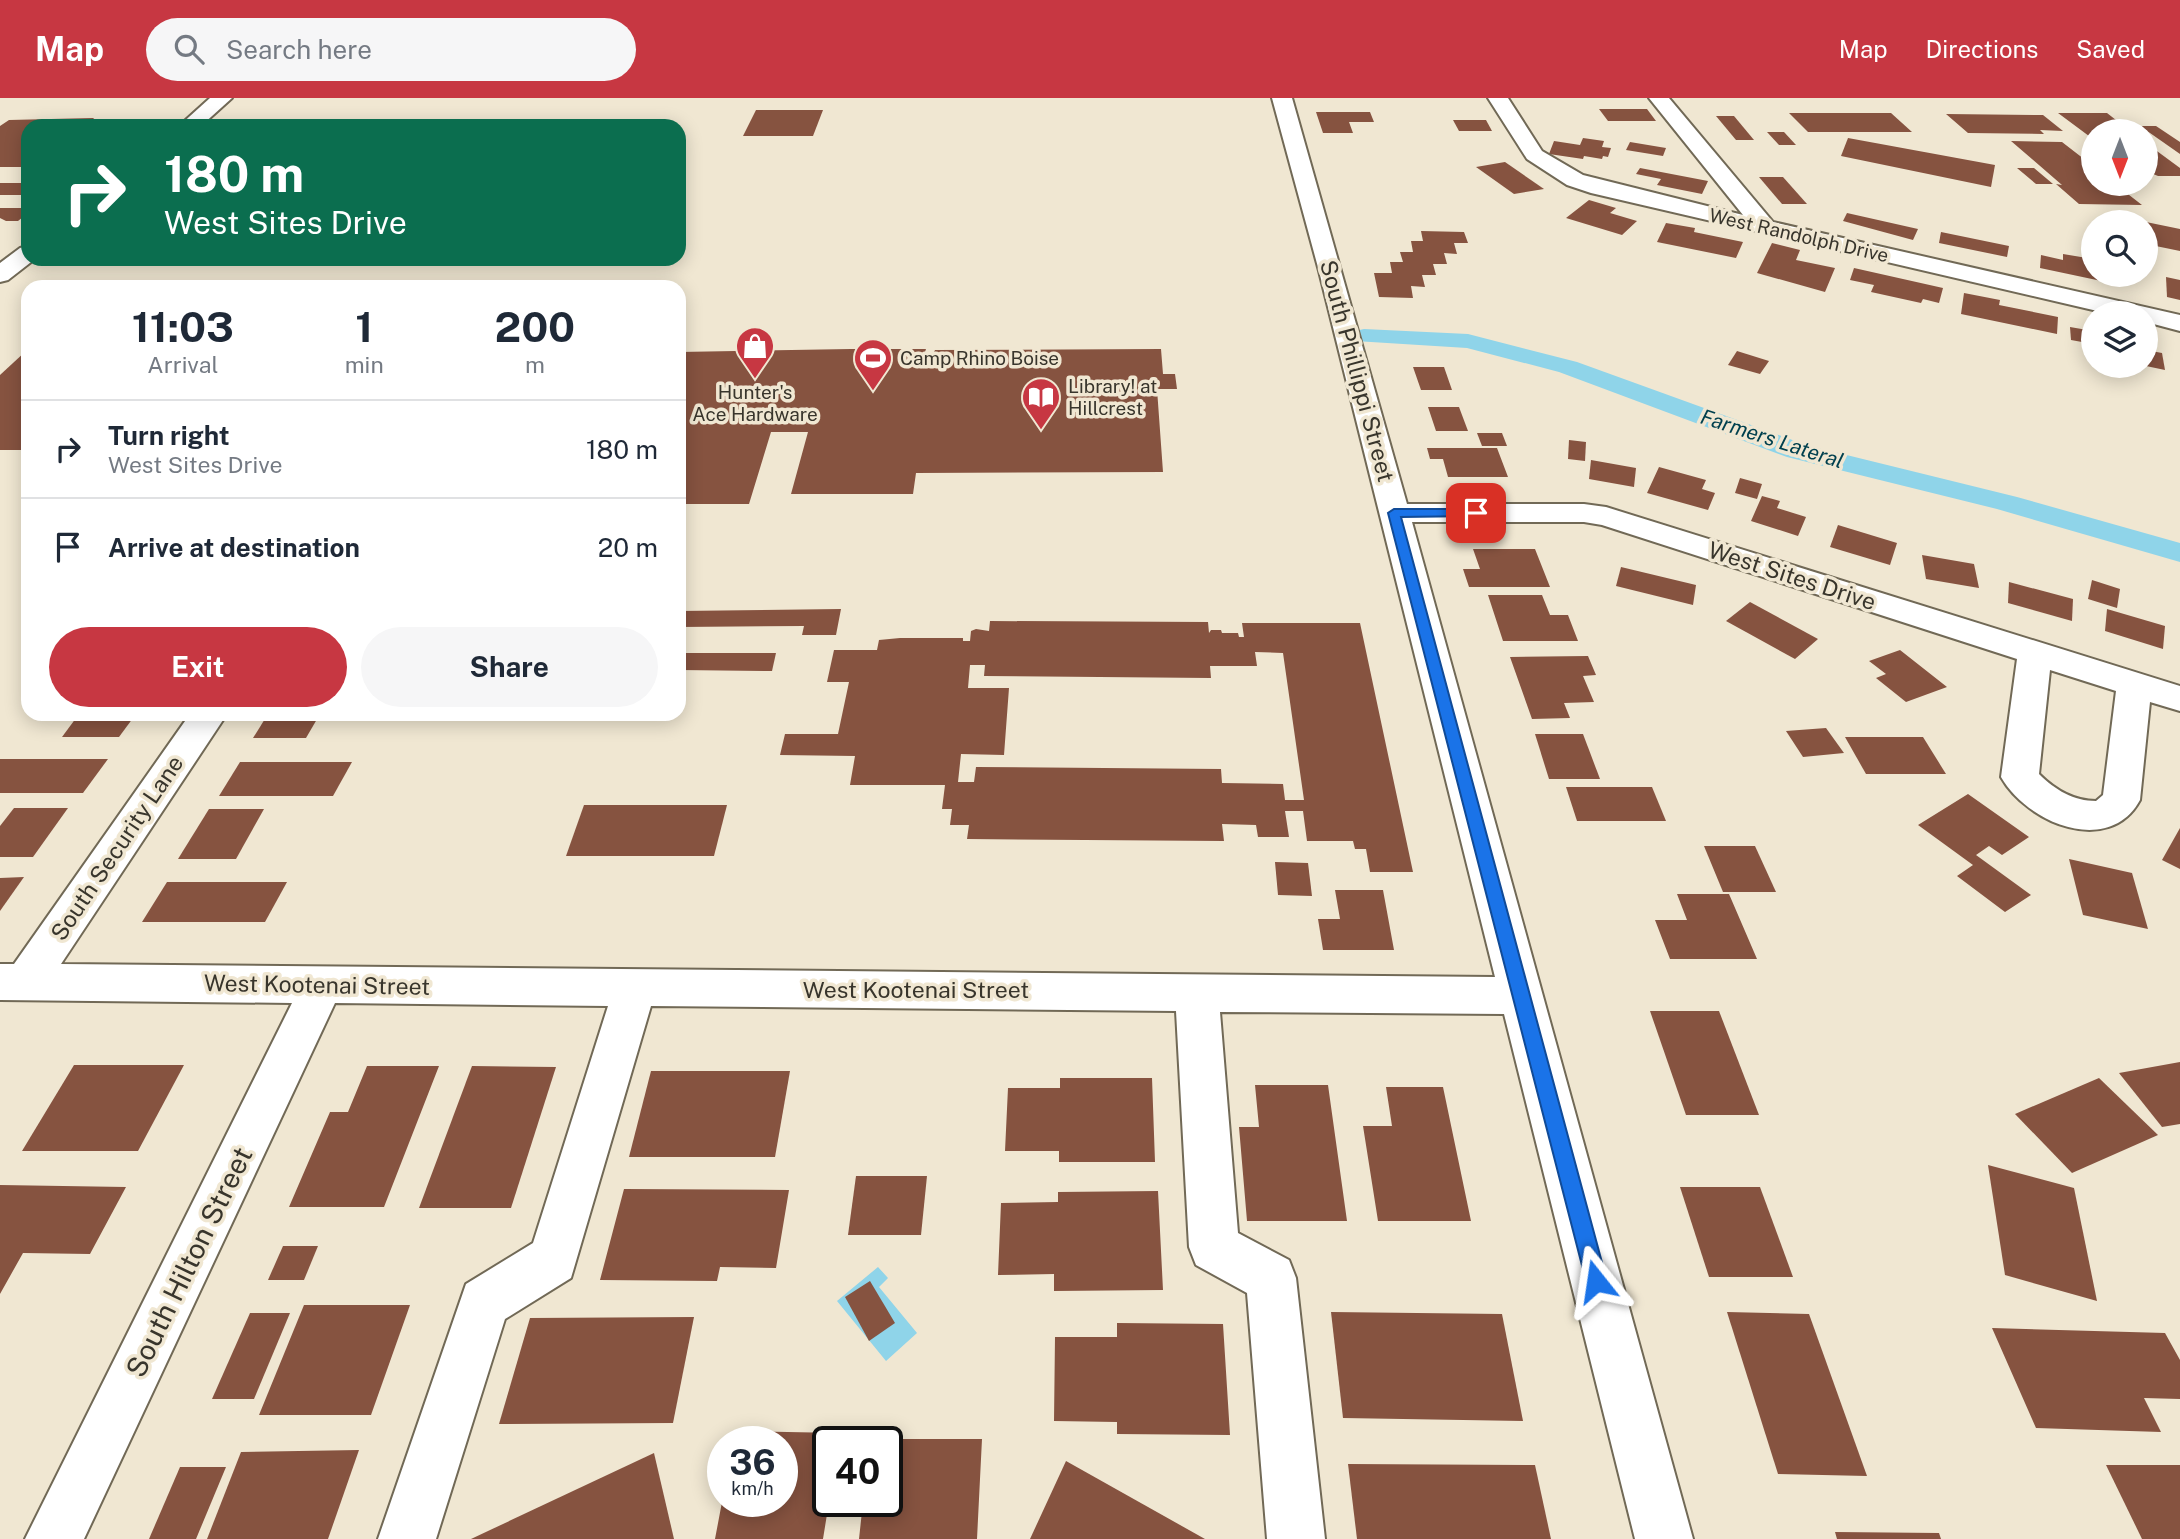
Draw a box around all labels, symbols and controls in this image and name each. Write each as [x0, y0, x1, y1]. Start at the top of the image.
search box [146, 18, 636, 81]
text: Map [35, 30, 104, 68]
icon: search [170, 30, 208, 68]
text: Search here [226, 34, 372, 65]
text: Map [1839, 35, 1888, 63]
text: Directions [1926, 35, 2038, 63]
text: Saved [2076, 35, 2145, 63]
north arrow [2081, 119, 2158, 196]
map controls [2081, 119, 2158, 378]
text: 180 m [164, 145, 304, 203]
icon: right [49, 147, 140, 238]
text: West Sites Drive [164, 204, 407, 241]
street label: West Randolph Drive [1707, 204, 1891, 266]
button: search [2081, 210, 2158, 287]
street label: South Phillippi Street [1315, 257, 1400, 485]
button: layers [2081, 301, 2158, 378]
text: 11:03 [132, 302, 234, 351]
text: 1 [355, 302, 373, 351]
text: 200 [495, 302, 575, 351]
shop icon: Hunter's Ace Hardware [734, 325, 776, 380]
sports icon: Camp Rhino Boise [852, 337, 894, 392]
place label: Camp Rhino Boise [900, 347, 1059, 369]
text: Arrival [147, 351, 218, 378]
text: min [345, 351, 384, 378]
text: m [525, 351, 545, 378]
place label: Library! at Hillcrest [1068, 375, 1157, 419]
library icon: Library! at Hillcrest [1020, 376, 1062, 431]
place label: Hunter's Ace Hardware [692, 381, 818, 425]
water label: Farmers Lateral [1697, 404, 1847, 473]
text: Turn right [108, 420, 230, 451]
icon: right [49, 430, 87, 468]
text: 180 m [586, 434, 658, 465]
text: West Sites Drive [108, 451, 283, 478]
pin [1446, 483, 1506, 543]
icon: arrive [1457, 494, 1495, 532]
icon: arrive [49, 528, 87, 566]
text: Arrive at destination [108, 532, 360, 563]
text: 20 m [598, 532, 658, 563]
street label: West Sites Drive [1705, 536, 1879, 615]
button: Exit [49, 627, 347, 707]
button: Share [361, 627, 658, 707]
street label: South Security Lane [45, 750, 189, 945]
street label: West Kootenai Street [204, 969, 430, 1000]
street label: West Kootenai Street [803, 976, 1029, 1003]
street label: South Hilton Street [119, 1141, 259, 1382]
position arrow [1559, 1244, 1633, 1318]
speed limit sign: 40 [812, 1426, 903, 1517]
text: 36 [729, 1442, 776, 1483]
text: km/h [731, 1478, 774, 1499]

